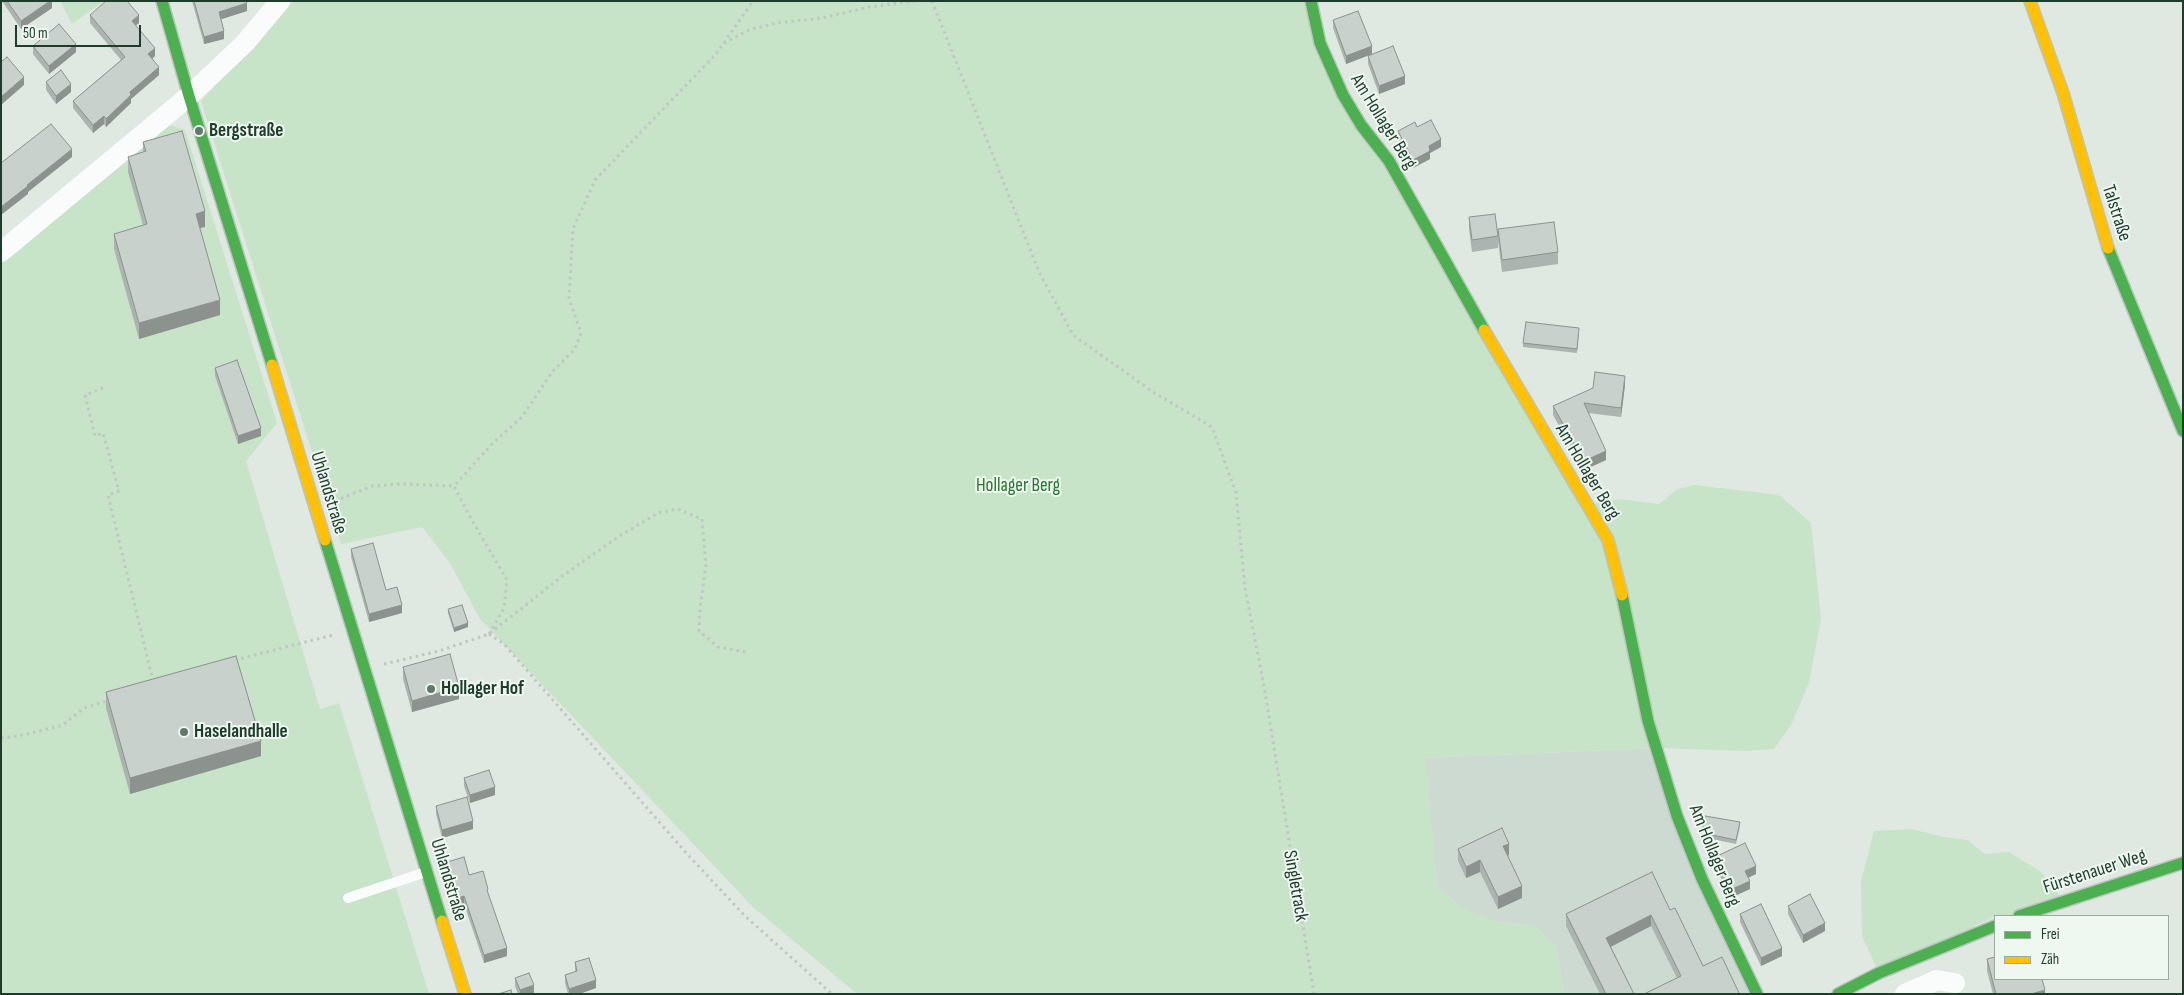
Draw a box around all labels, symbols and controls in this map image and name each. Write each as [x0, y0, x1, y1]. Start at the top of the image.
scale bar [18, 15, 144, 47]
text: 50 m [23, 24, 48, 43]
street label: Am Hollager Berg [1345, 70, 1421, 174]
place label: Bergstraße [209, 120, 283, 142]
marker: Bergstraße [193, 125, 205, 137]
street label: Talstraße [2096, 182, 2136, 244]
street label: Am Hollager Berg [1549, 420, 1625, 524]
street label: Uhlandstraße [305, 449, 351, 537]
park label: Hollager Berg [976, 475, 1060, 497]
place label: Hollager Hof [441, 678, 524, 700]
marker: Hollager Hof [425, 683, 437, 695]
place label: Haselandhalle [194, 721, 288, 743]
marker: Haselandhalle [178, 726, 190, 738]
street label: Am Hollager Berg [1683, 802, 1745, 910]
street label: Uhlandstraße [425, 836, 471, 924]
street label: Fürstenauer Weg [2041, 845, 2149, 899]
street label: Singletrack [1278, 849, 1312, 923]
legend [1994, 915, 2169, 980]
text: Frei [2041, 925, 2060, 944]
text: Zäh [2041, 950, 2059, 969]

